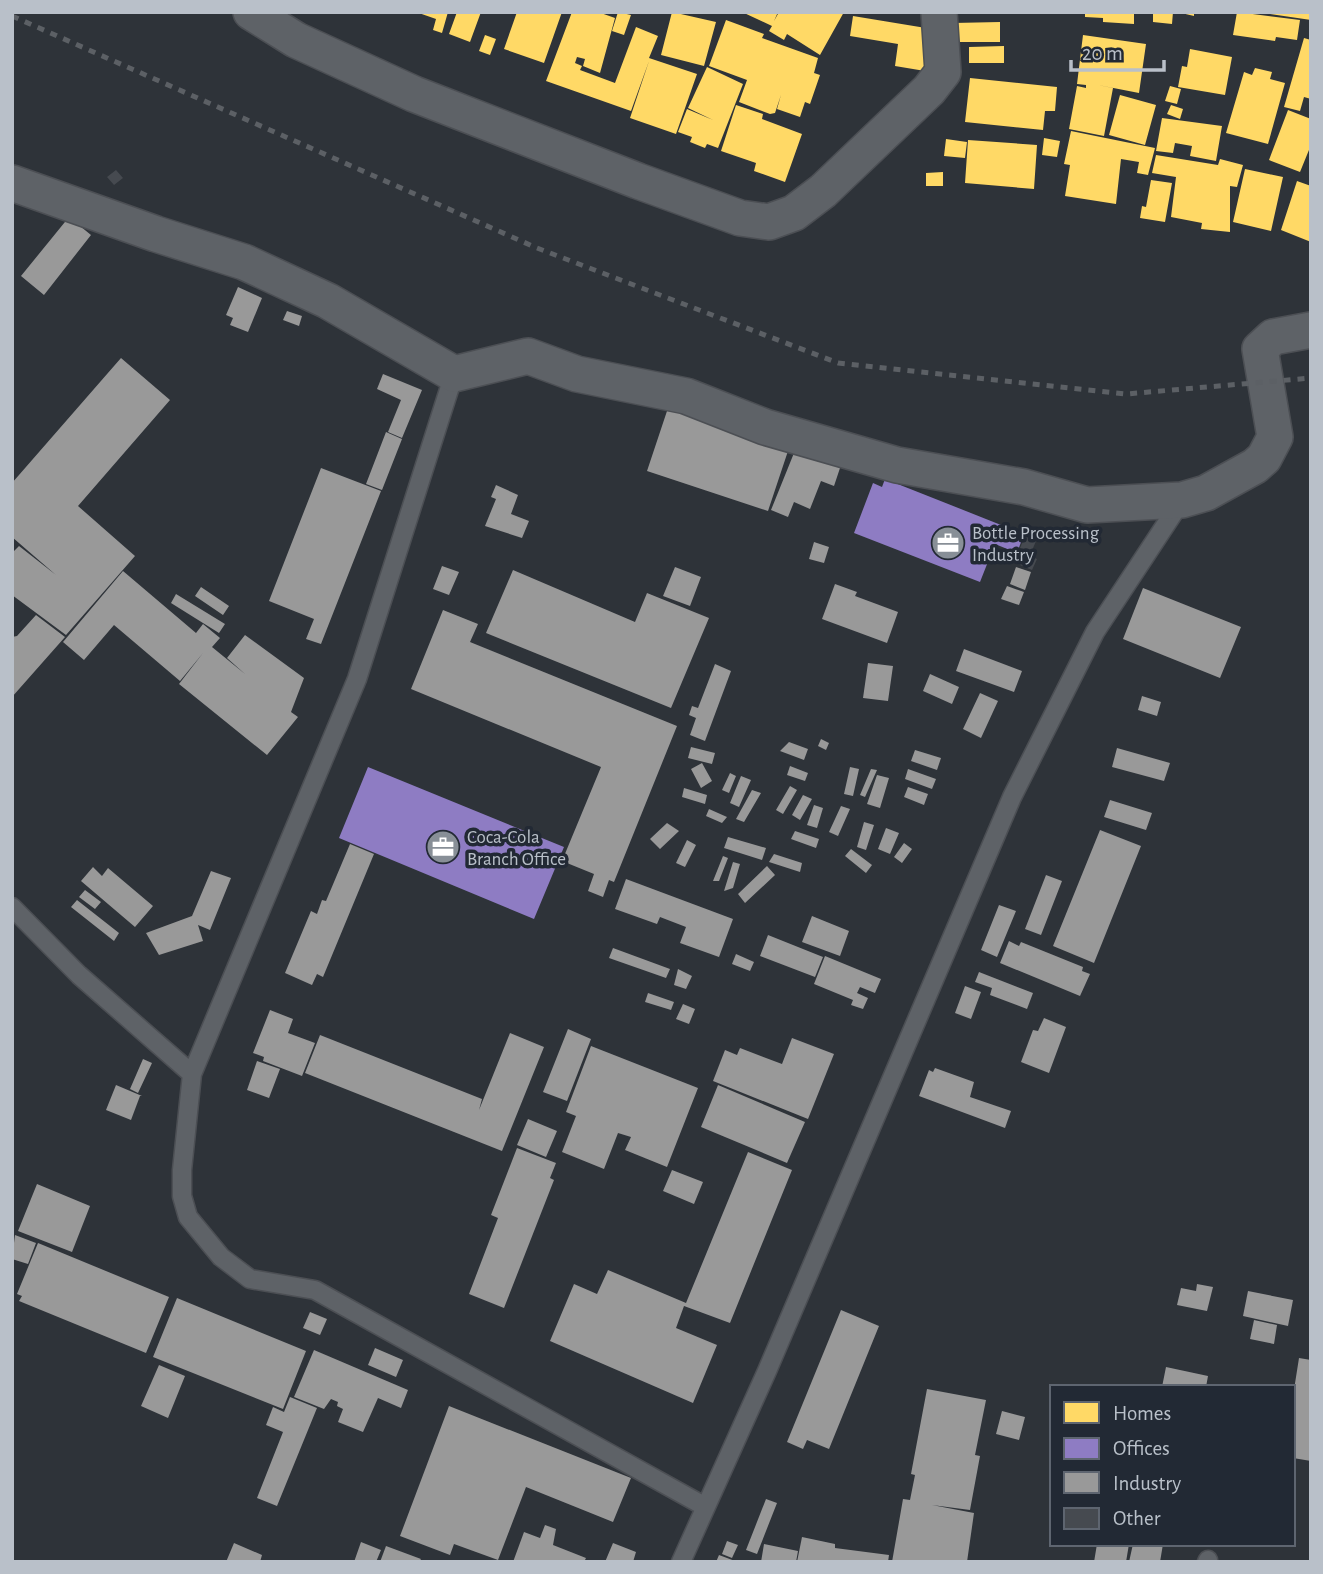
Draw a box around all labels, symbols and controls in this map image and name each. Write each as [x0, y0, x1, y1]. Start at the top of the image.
scale bar [1071, 28, 1164, 72]
text: 20 m [1082, 43, 1123, 64]
office icon: Bottle Processing Industry [929, 524, 967, 562]
place label: Bottle Processing Industry [972, 524, 1100, 565]
office icon: Coca-Cola Branch Office [424, 828, 462, 866]
place label: Coca-Cola Branch Office [467, 828, 566, 869]
legend [1050, 1385, 1295, 1546]
text: Homes [1113, 1403, 1171, 1424]
text: Offices [1113, 1438, 1170, 1459]
text: Industry [1113, 1473, 1181, 1494]
text: Other [1113, 1508, 1161, 1529]

